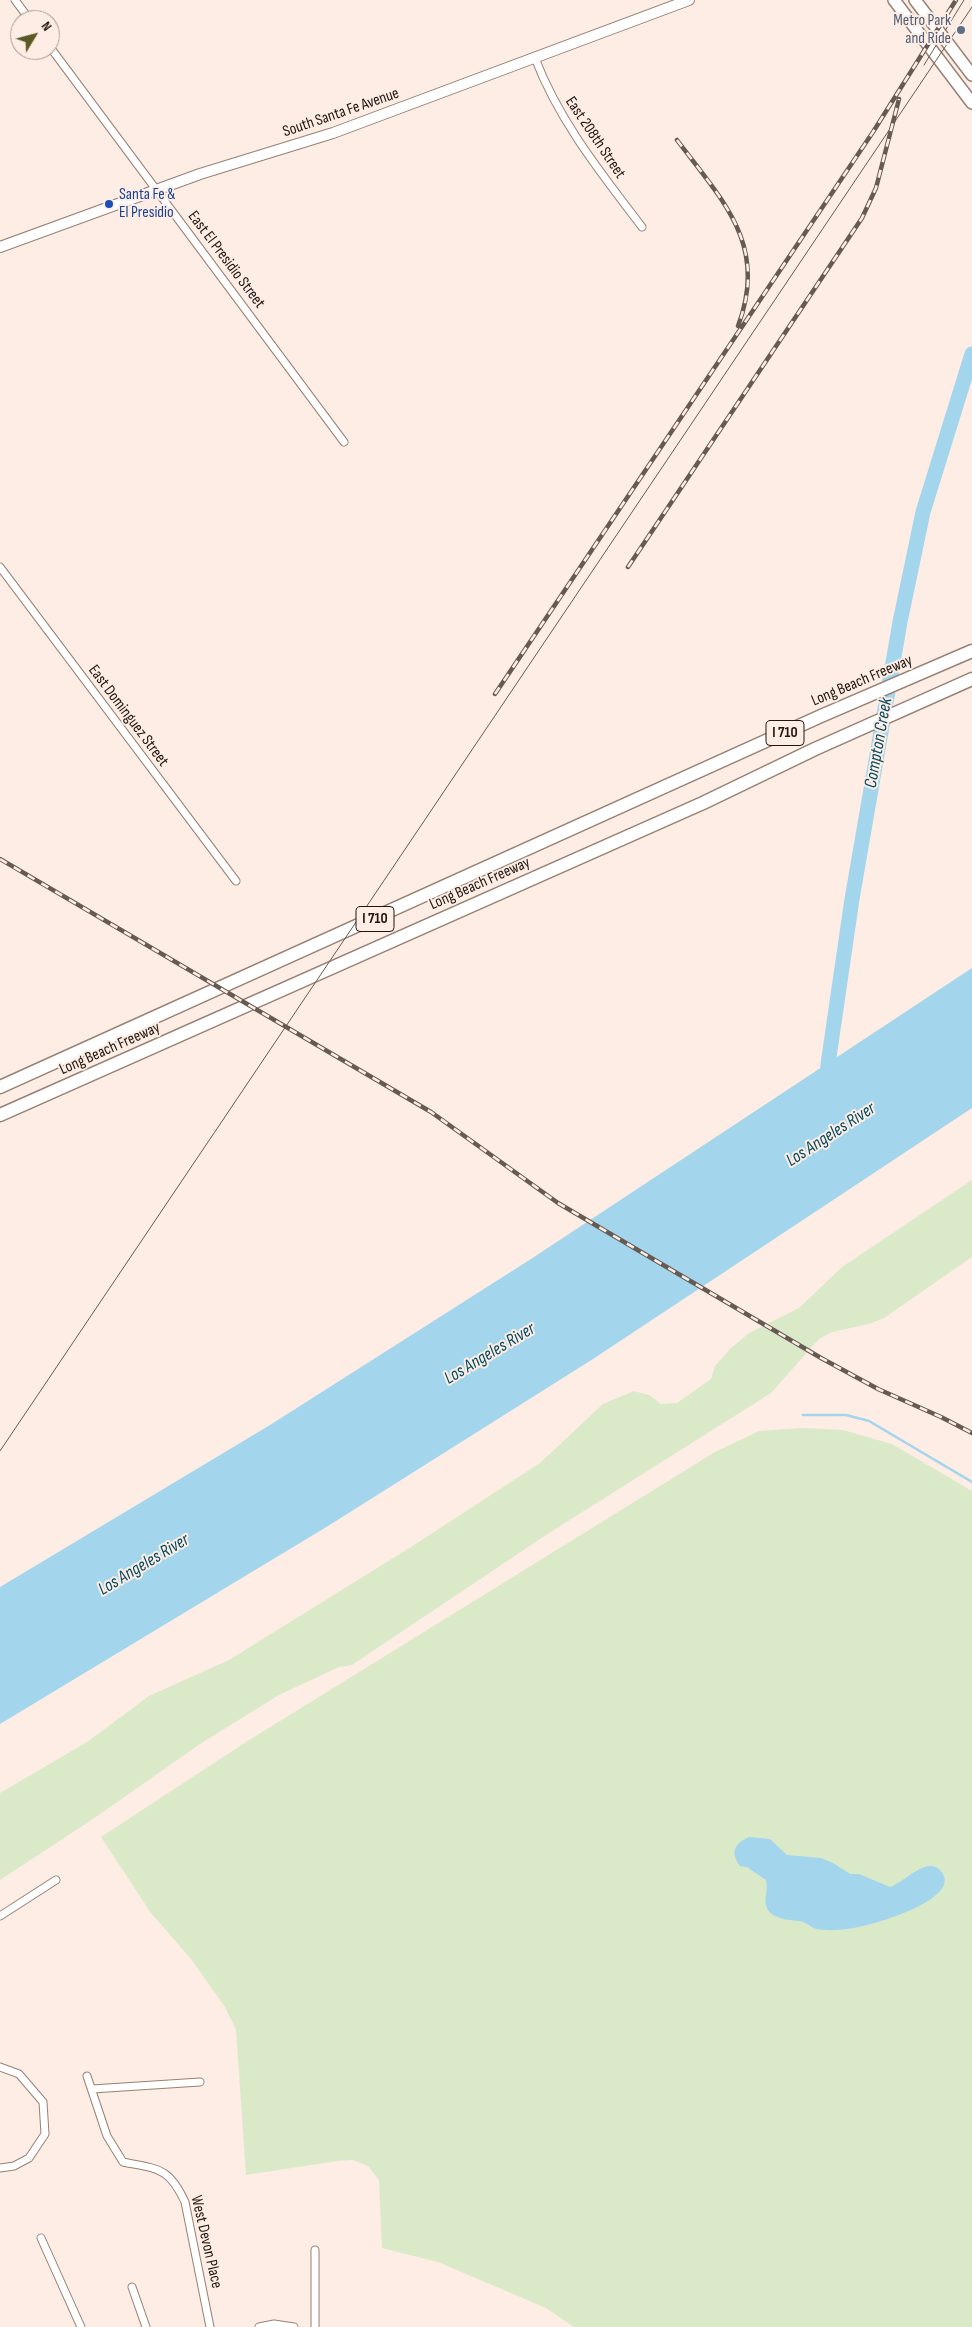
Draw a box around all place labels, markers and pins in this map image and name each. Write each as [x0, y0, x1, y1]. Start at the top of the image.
place label: Metro Park and Ride [893, 11, 951, 49]
marker: Metro Park and Ride [955, 24, 967, 36]
place label: Santa Fe & El Presidio [119, 185, 175, 223]
marker: Santa Fe & El Presidio [103, 198, 115, 210]

